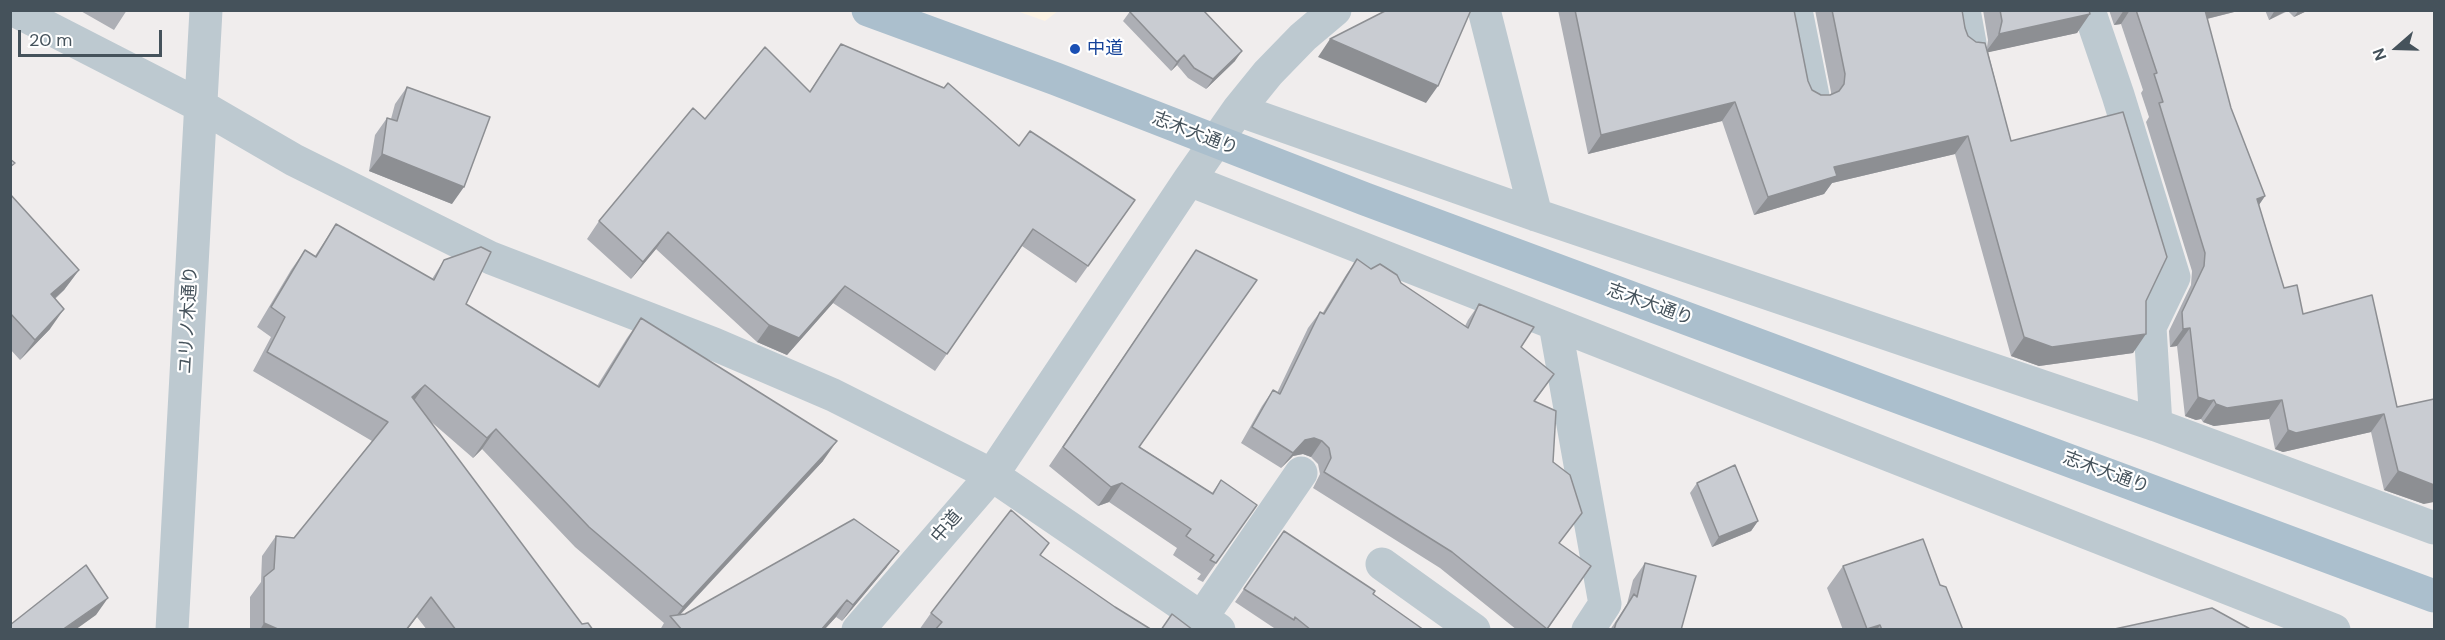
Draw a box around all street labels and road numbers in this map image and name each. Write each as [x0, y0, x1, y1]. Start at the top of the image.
street label: 志木大通り [1149, 108, 1241, 160]
street label: ユリノ木通り [175, 266, 203, 374]
street label: 志木大通り [1604, 279, 1696, 331]
street label: 志木大通り [2060, 447, 2152, 499]
street label: 中道 [927, 506, 967, 548]

